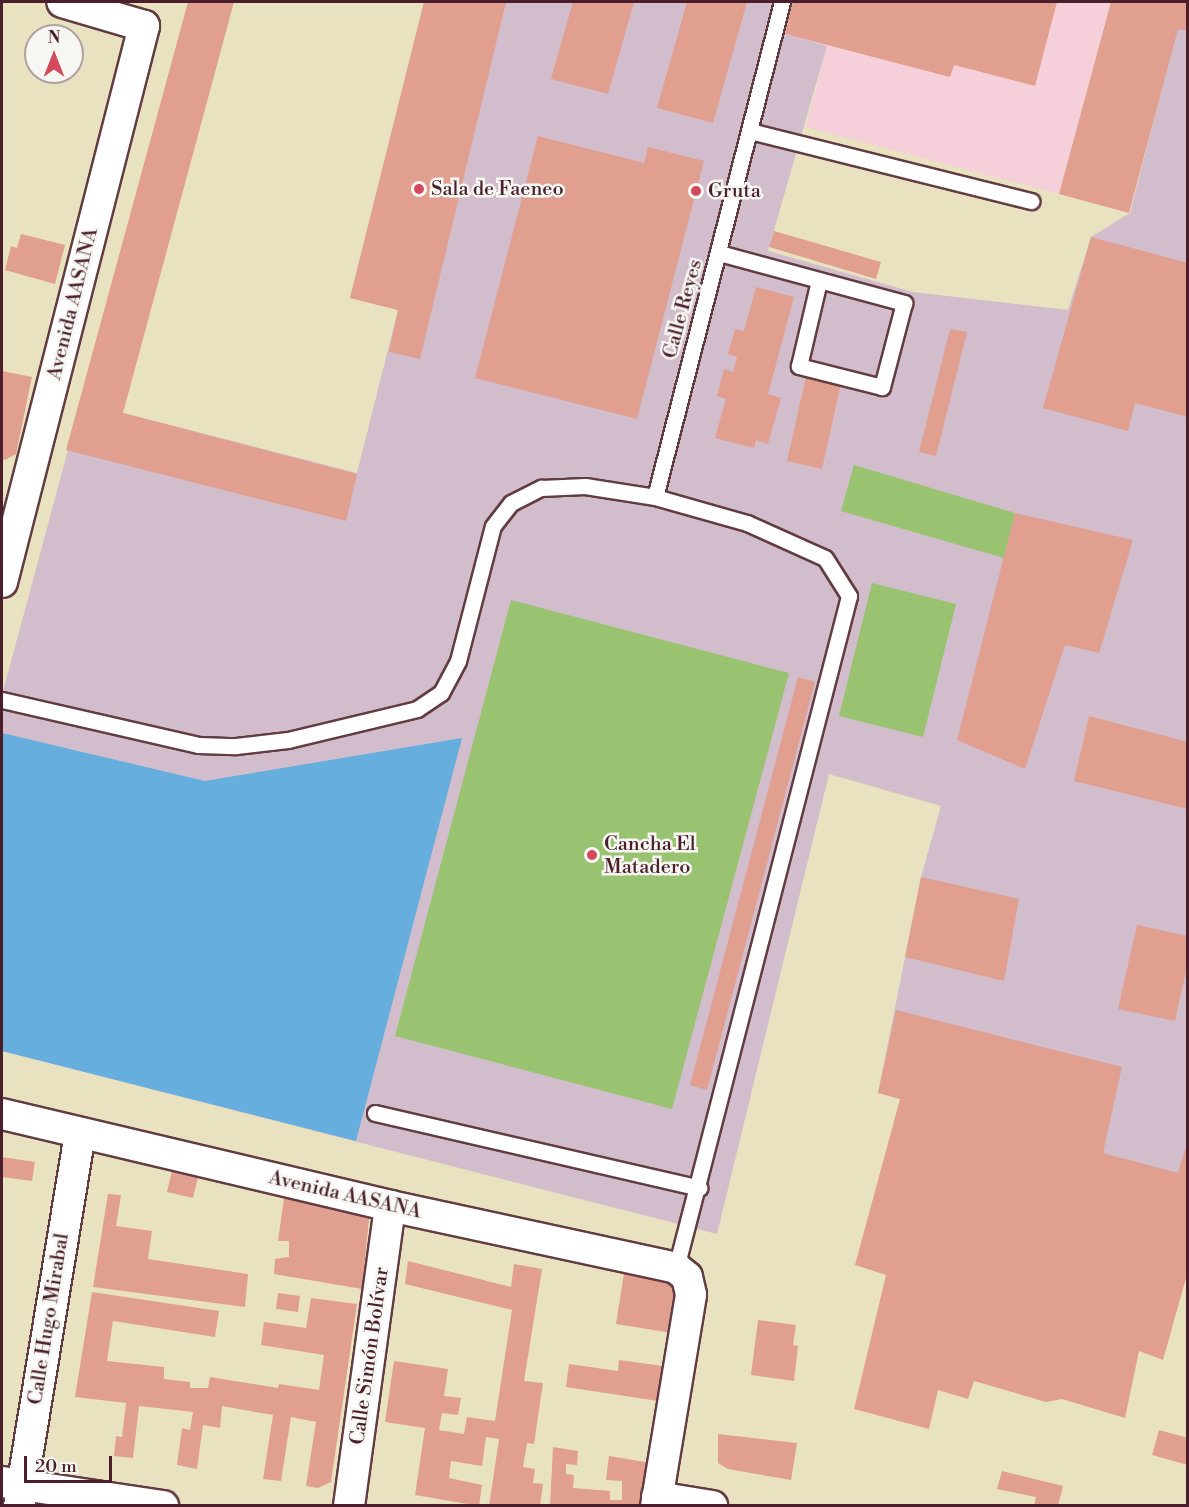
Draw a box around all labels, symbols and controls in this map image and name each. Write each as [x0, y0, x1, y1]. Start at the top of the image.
north arrow [24, 24, 84, 84]
text: N [48, 28, 60, 48]
place label: Sala de Faeneo [431, 177, 564, 201]
place label: Gruta [708, 179, 761, 203]
marker: Sala de Faeneo [412, 182, 426, 196]
marker: Gruta [689, 184, 703, 198]
street label: Avenida AASANA [43, 225, 103, 383]
street label: Calle Reyes [658, 257, 708, 361]
place label: Cancha El Matadero [604, 832, 696, 879]
marker: Cancha El Matadero [585, 848, 599, 862]
street label: Avenida AASANA [266, 1166, 424, 1224]
street label: Calle Hugo Mirabal [24, 1231, 74, 1407]
street label: Calle Simón Bolívar [346, 1266, 394, 1446]
scale bar [27, 1444, 116, 1482]
text: 20 m [35, 1455, 77, 1478]

